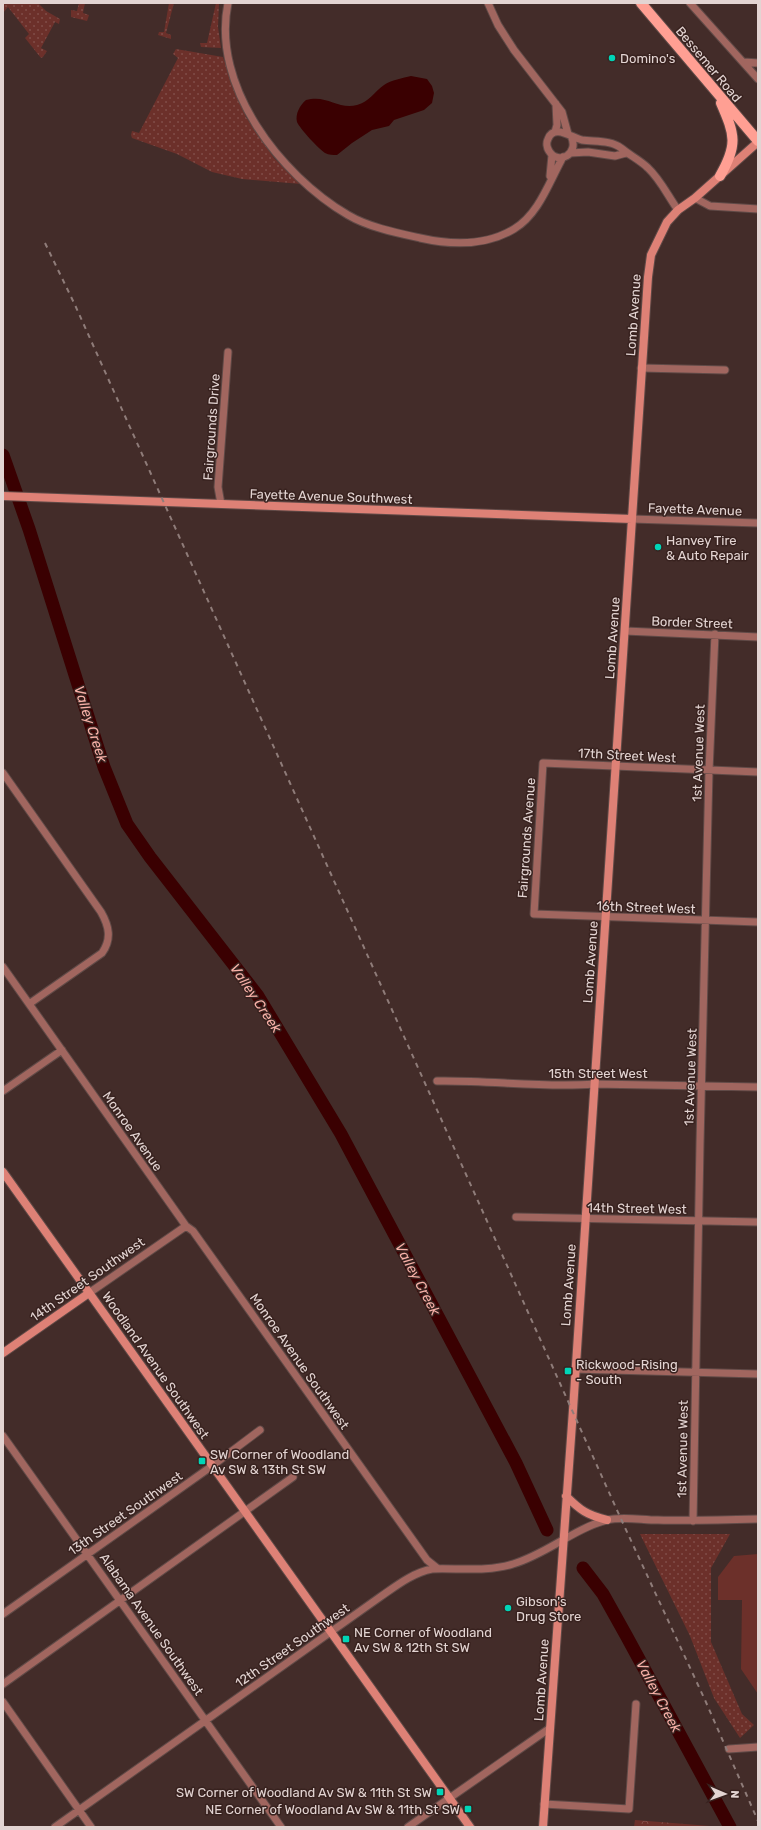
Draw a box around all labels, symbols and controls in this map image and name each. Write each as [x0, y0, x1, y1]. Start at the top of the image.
street label: Bessemer Road [673, 24, 745, 105]
place label: Domino's [620, 51, 676, 66]
marker: Domino's [607, 53, 617, 63]
street label: Lomb Avenue [623, 273, 644, 357]
street label: Fairgrounds Drive [200, 373, 224, 481]
street label: Fayette Avenue Southwest [249, 486, 413, 507]
street label: Fayette Avenue [648, 500, 742, 519]
place label: Hanvey Tire & Auto Repair [666, 533, 749, 563]
marker: Hanvey Tire & Auto Repair [653, 542, 663, 552]
street label: Lomb Avenue [602, 596, 623, 680]
street label: Border Street [651, 614, 733, 631]
water label: Valley Creek [70, 683, 111, 766]
street label: 1st Avenue West [689, 704, 708, 802]
street label: 17th Street West [578, 745, 676, 766]
street label: Fairgrounds Avenue [515, 777, 539, 899]
street label: 16th Street West [596, 898, 696, 917]
street label: Lomb Avenue [580, 920, 601, 1004]
water label: Valley Creek [226, 960, 285, 1037]
street label: 1st Avenue West [681, 1028, 700, 1126]
street label: 15th Street West [548, 1066, 648, 1081]
street label: Monroe Avenue [100, 1089, 166, 1174]
street label: 14th Street West [587, 1200, 687, 1217]
street label: 14th Street Southwest [27, 1234, 147, 1325]
water label: Valley Creek [391, 1240, 444, 1319]
street label: Lomb Avenue [558, 1243, 579, 1327]
street label: Woodland Avenue Southwest [99, 1289, 212, 1442]
street label: Monroe Avenue Southwest [247, 1291, 352, 1432]
place label: Rickwood-Rising - South [576, 1357, 678, 1387]
marker: Rickwood-Rising - South [563, 1366, 573, 1376]
street label: 1st Avenue West [674, 1400, 691, 1498]
place label: SW Corner of Woodland Av SW & 13th St SW [210, 1447, 349, 1477]
marker: SW Corner of Woodland Av SW & 13th St SW [197, 1456, 207, 1466]
street label: 13th Street Southwest [65, 1468, 185, 1559]
street label: Alabama Avenue Southwest [97, 1550, 206, 1698]
place label: Gibson's Drug Store [516, 1594, 581, 1625]
street label: 12th Street Southwest [232, 1600, 352, 1690]
marker: Gibson's Drug Store [503, 1603, 513, 1613]
place label: NE Corner of Woodland Av SW & 12th St SW [354, 1625, 492, 1655]
marker: NE Corner of Woodland Av SW & 12th St SW [341, 1634, 351, 1644]
street label: Lomb Avenue [531, 1638, 552, 1722]
water label: Valley Creek [632, 1657, 685, 1736]
north arrow [705, 1774, 745, 1814]
place label: SW Corner of Woodland Av SW & 11th St SW [176, 1785, 432, 1800]
marker: SW Corner of Woodland Av SW & 11th St SW [435, 1787, 445, 1797]
text: N [728, 1790, 741, 1799]
place label: NE Corner of Woodland Av SW & 11th St SW [205, 1802, 460, 1817]
marker: NE Corner of Woodland Av SW & 11th St SW [463, 1804, 473, 1814]

